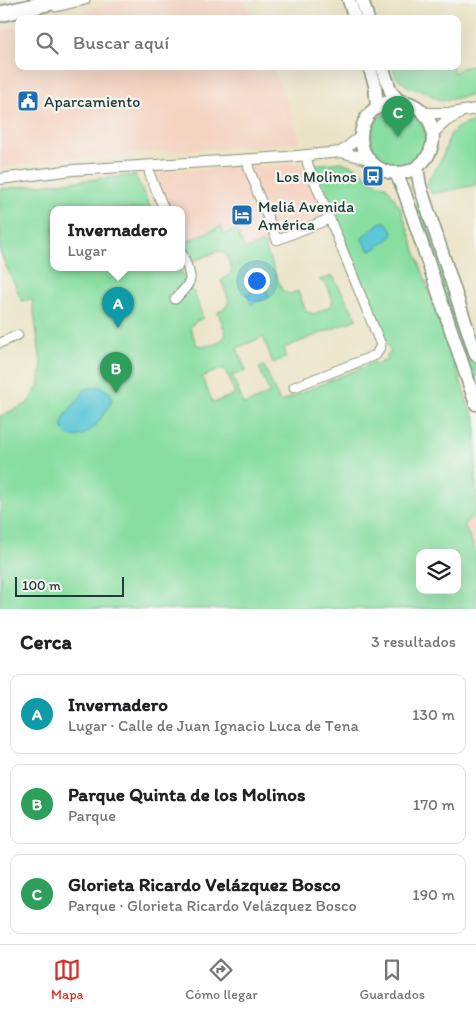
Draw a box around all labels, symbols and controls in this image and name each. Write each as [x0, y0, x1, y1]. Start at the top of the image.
search box [15, 15, 461, 70]
icon: search [33, 29, 61, 57]
text: Buscar aquí [73, 31, 169, 54]
public building icon: Aparcamiento [16, 89, 40, 113]
place label: Aparcamiento [44, 92, 140, 111]
pin: C [382, 96, 414, 137]
bus stop icon: Los Molinos [361, 164, 385, 188]
place label: Los Molinos [276, 167, 357, 186]
place label: Meliá Avenida América [258, 197, 354, 234]
hotel icon: Meliá Avenida América [230, 203, 254, 227]
popup [50, 206, 185, 271]
text: Invernadero [68, 218, 167, 241]
text: Lugar [68, 241, 106, 260]
your location [244, 268, 270, 294]
pin: A [102, 287, 134, 328]
pin: B [100, 352, 132, 393]
map controls [416, 549, 461, 594]
button: layers [416, 549, 461, 594]
scale bar [15, 574, 124, 597]
text: 100 m [22, 577, 61, 594]
text: Cerca [20, 629, 72, 654]
text: 3 resultados [371, 632, 456, 651]
text: Invernadero [68, 693, 168, 716]
text: A [32, 705, 42, 724]
text: 130 m [412, 705, 455, 724]
text: Lugar · Calle de Juan Ignacio Luca de Tena [68, 716, 359, 735]
text: Parque Quinta de los Molinos [68, 783, 305, 806]
text: B [32, 795, 42, 814]
text: 170 m [413, 795, 455, 814]
text: Parque [68, 806, 116, 825]
text: Glorieta Ricardo Velázquez Bosco [68, 873, 341, 896]
text: C [32, 885, 42, 904]
text: 190 m [412, 885, 455, 904]
text: Parque · Glorieta Ricardo Velázquez Bosco [68, 896, 357, 915]
tab: Mapa [51, 956, 83, 1003]
tab: Cómo llegar [185, 956, 258, 1003]
tab: Guardados [359, 956, 425, 1003]

